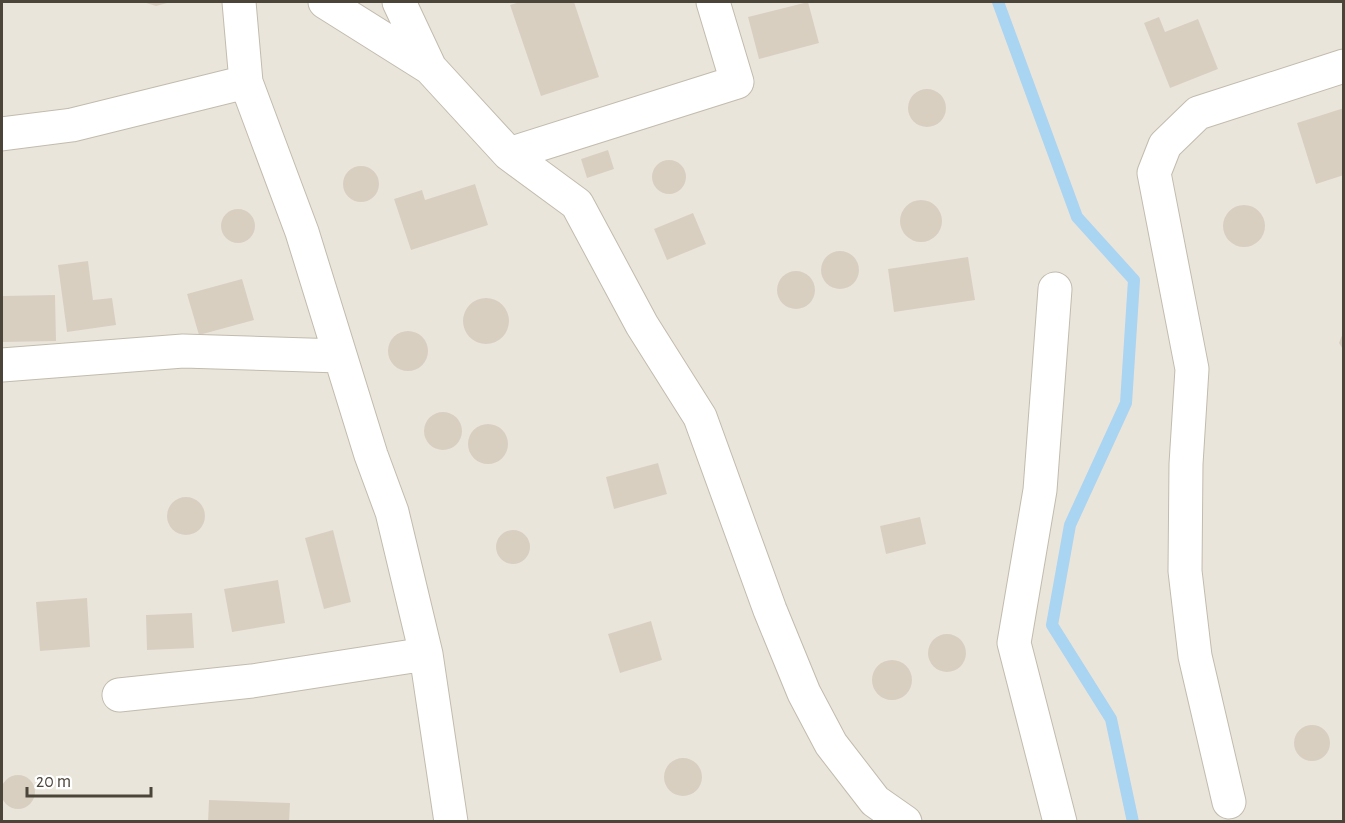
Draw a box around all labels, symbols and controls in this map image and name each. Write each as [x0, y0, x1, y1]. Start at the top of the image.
scale bar [27, 760, 152, 798]
text: 20 m [36, 773, 71, 791]

